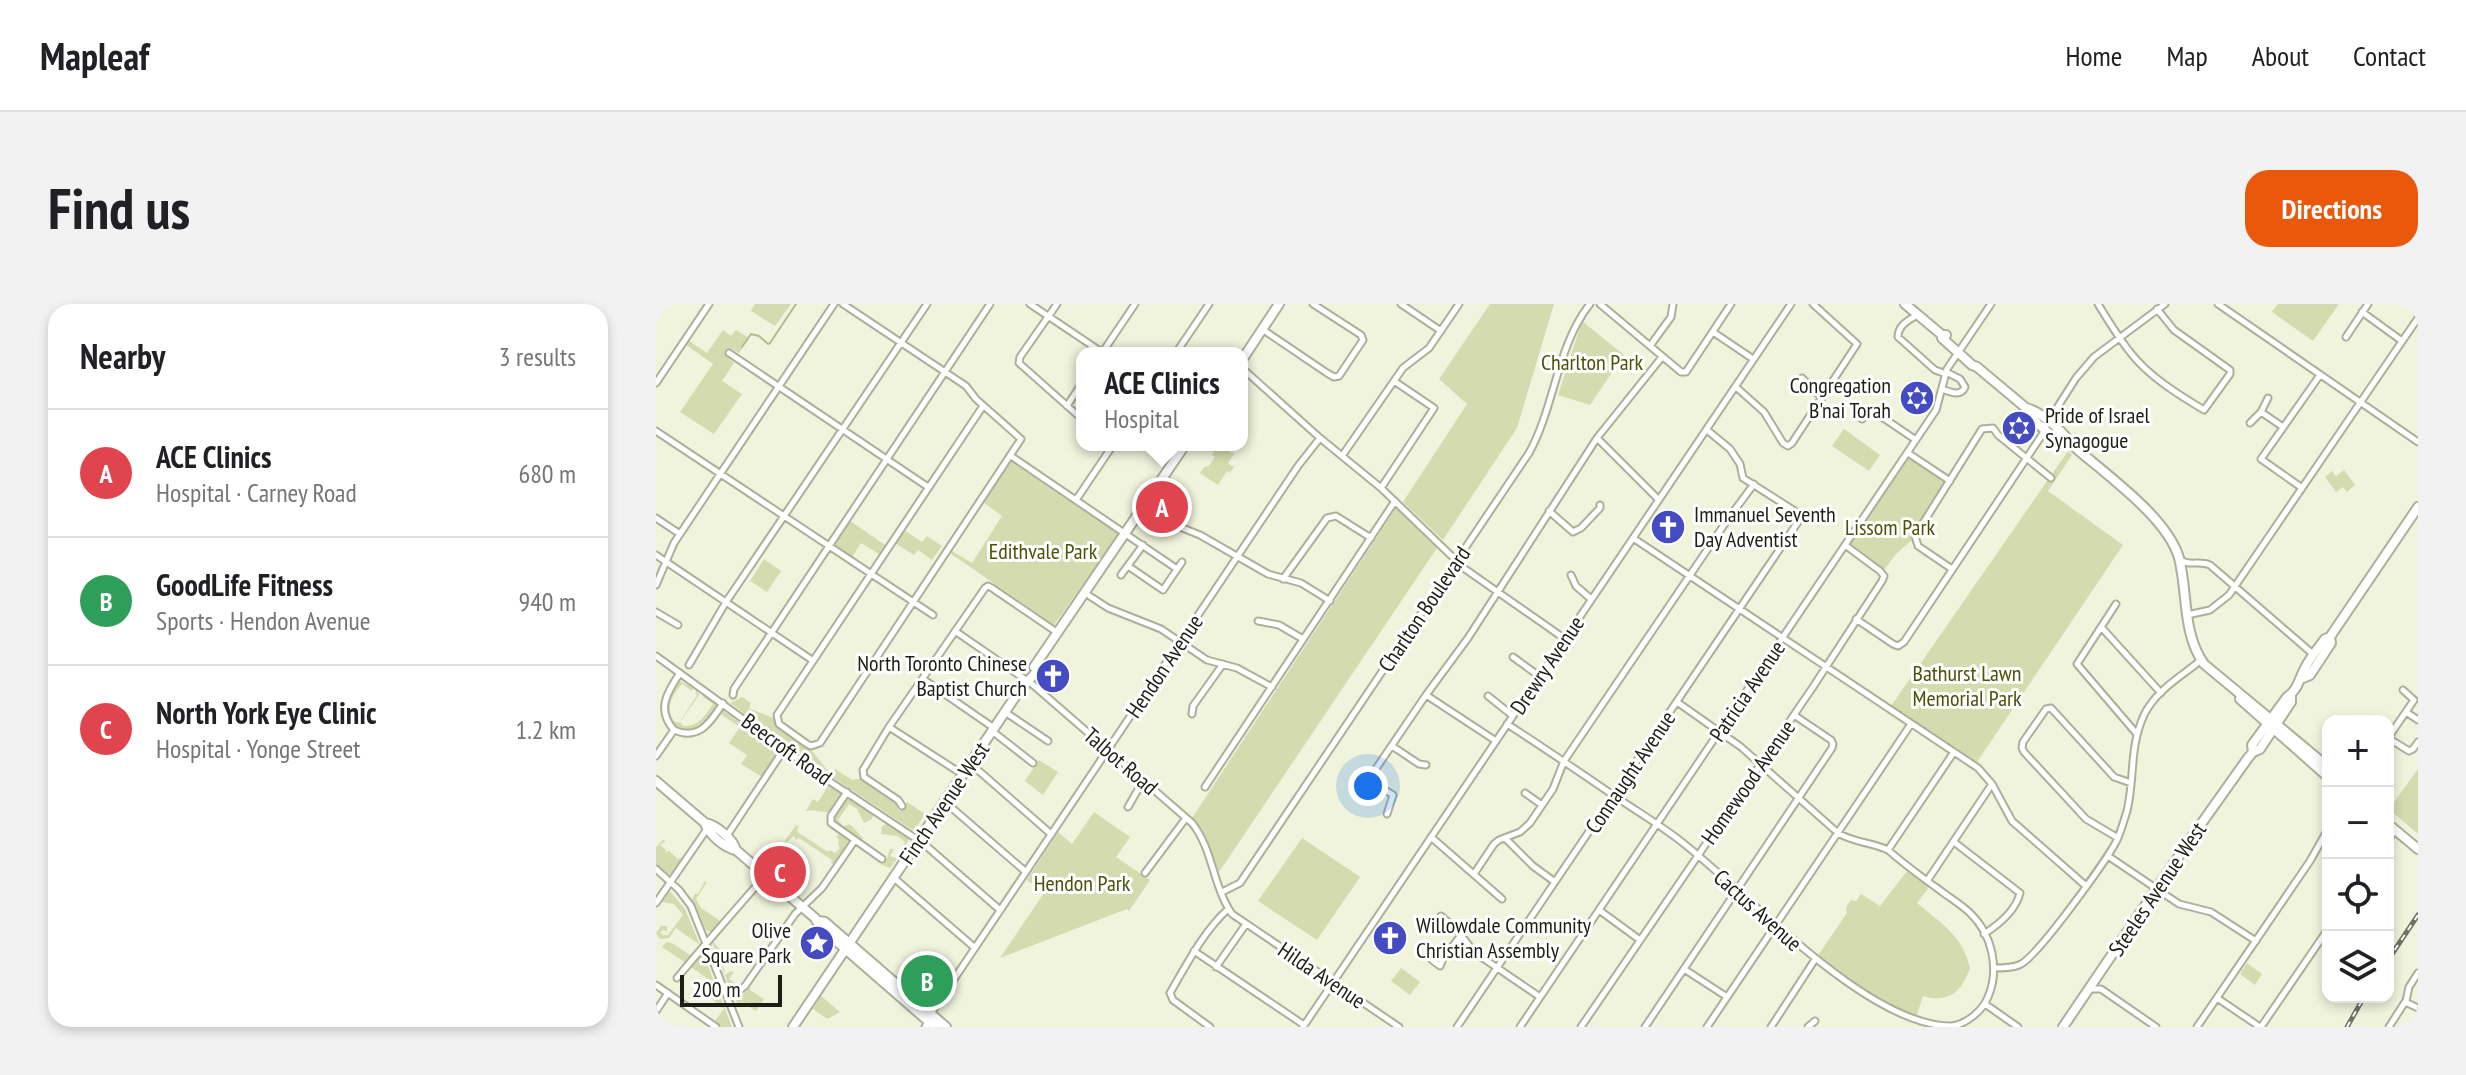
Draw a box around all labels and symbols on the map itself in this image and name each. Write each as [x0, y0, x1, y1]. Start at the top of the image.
park label: Charlton Park [1541, 348, 1644, 376]
place label: Congregation B'nai Torah [1790, 371, 1891, 424]
synagogue icon: Congregation B'nai Torah [1898, 379, 1936, 417]
place label: Pride of Israel Synagogue [2045, 401, 2150, 454]
synagogue icon: Pride of Israel Synagogue [2000, 409, 2038, 447]
pin: A [1136, 477, 1188, 537]
place label: Immanuel Seventh Day Adventist [1694, 500, 1836, 553]
church icon: Immanuel Seventh Day Adventist [1649, 508, 1687, 546]
park label: Lissom Park [1845, 513, 1935, 541]
park label: Edithvale Park [989, 537, 1098, 565]
street label: Charlton Boulevard [1372, 541, 1476, 677]
street label: Hendon Avenue [1119, 609, 1209, 723]
street label: Drewry Avenue [1504, 610, 1590, 720]
street label: Patricia Avenue [1703, 635, 1791, 747]
place label: North Toronto Chinese Baptist Church [857, 649, 1027, 702]
church icon: North Toronto Chinese Baptist Church [1034, 657, 1072, 695]
park label: Bathurst Lawn Memorial Park [1912, 659, 2022, 712]
street label: Connaught Avenue [1579, 705, 1681, 839]
street label: Beecroft Road [736, 707, 838, 791]
street label: Homewood Avenue [1695, 714, 1801, 850]
street label: Talbot Road [1078, 721, 1164, 801]
street label: Finch Avenue West [893, 736, 995, 870]
your location [1348, 766, 1388, 806]
street label: Steeles Avenue West [2102, 817, 2212, 961]
pin: C [754, 842, 806, 902]
street label: Cactus Avenue [1708, 863, 1808, 957]
park label: Hendon Park [1034, 869, 1131, 897]
place label: Willowdale Community Christian Assembly [1416, 911, 1592, 964]
place label: Olive Square Park [701, 916, 791, 969]
church icon: Willowdale Community Christian Assembly [1371, 919, 1409, 957]
place icon: Olive Square Park [798, 924, 836, 962]
street label: Hilda Avenue [1273, 936, 1371, 1014]
pin: B [901, 951, 953, 1011]
scale bar [680, 971, 782, 1007]

